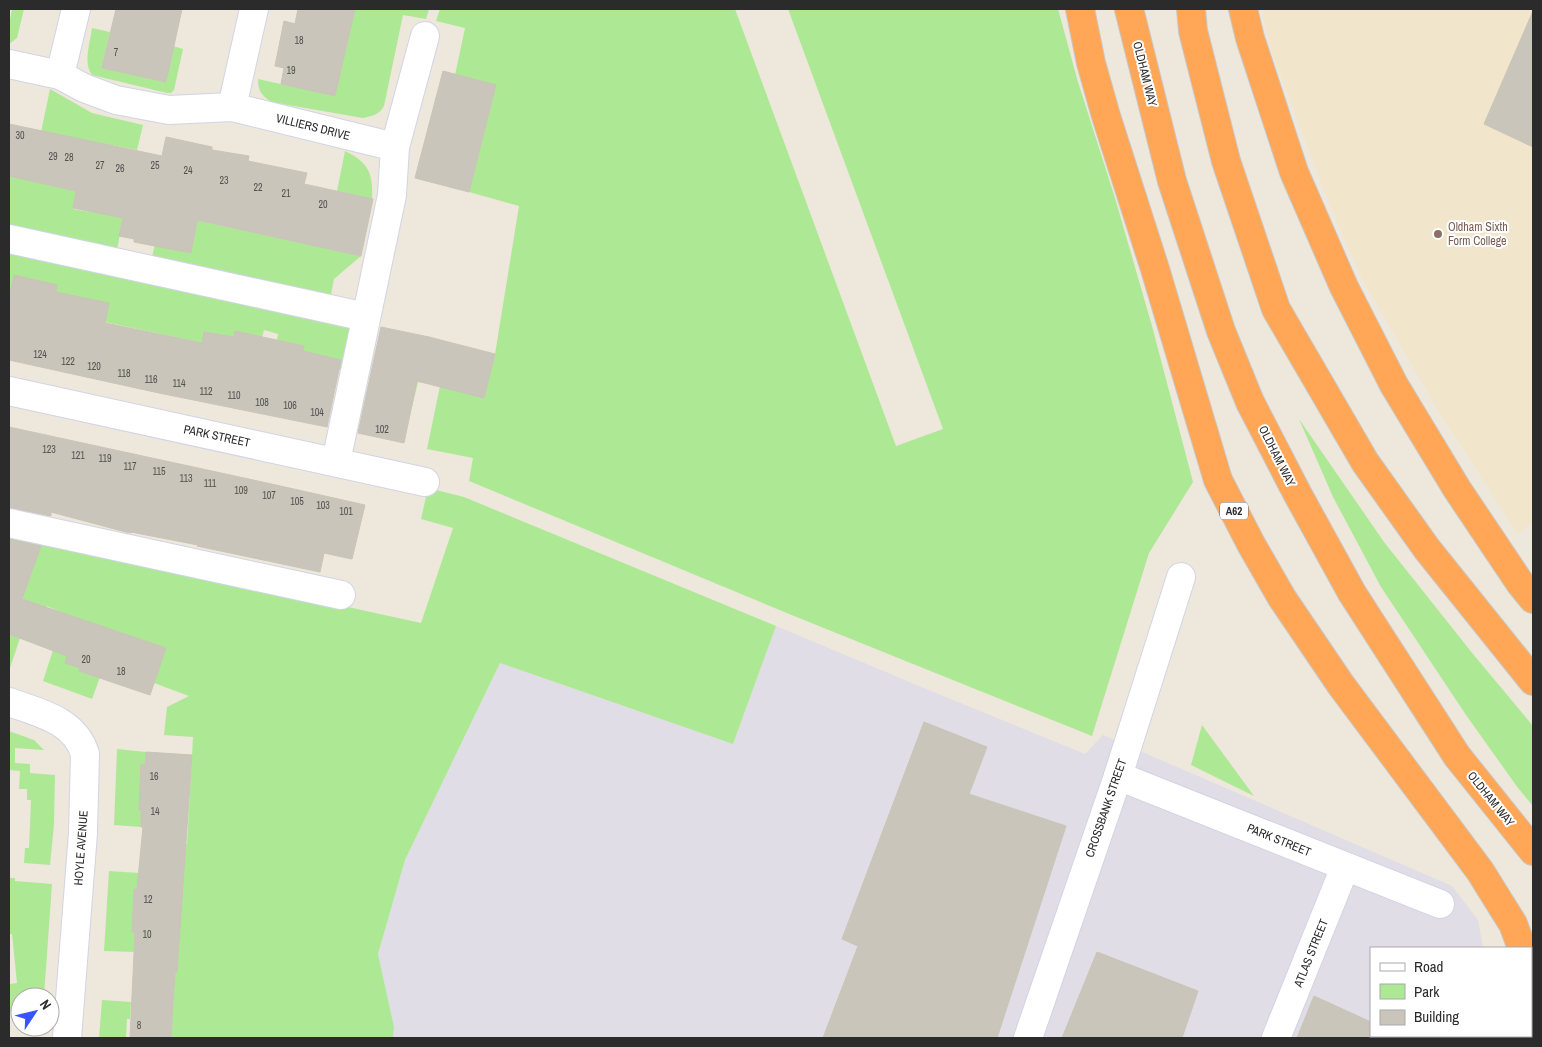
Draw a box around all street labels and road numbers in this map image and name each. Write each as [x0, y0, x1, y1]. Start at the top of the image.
street label: OLDHAM WAY [1129, 40, 1161, 108]
street label: VILLIERS DRIVE [274, 110, 352, 144]
street label: PARK STREET [182, 421, 252, 451]
street label: OLDHAM WAY [1255, 423, 1299, 489]
road number: A62 [1220, 502, 1248, 520]
street label: CROSSBANK STREET [1082, 757, 1130, 859]
street label: OLDHAM WAY [1464, 768, 1518, 830]
street label: HOYLE AVENUE [70, 810, 92, 886]
street label: PARK STREET [1245, 820, 1313, 860]
street label: ATLAS STREET [1290, 917, 1332, 990]

